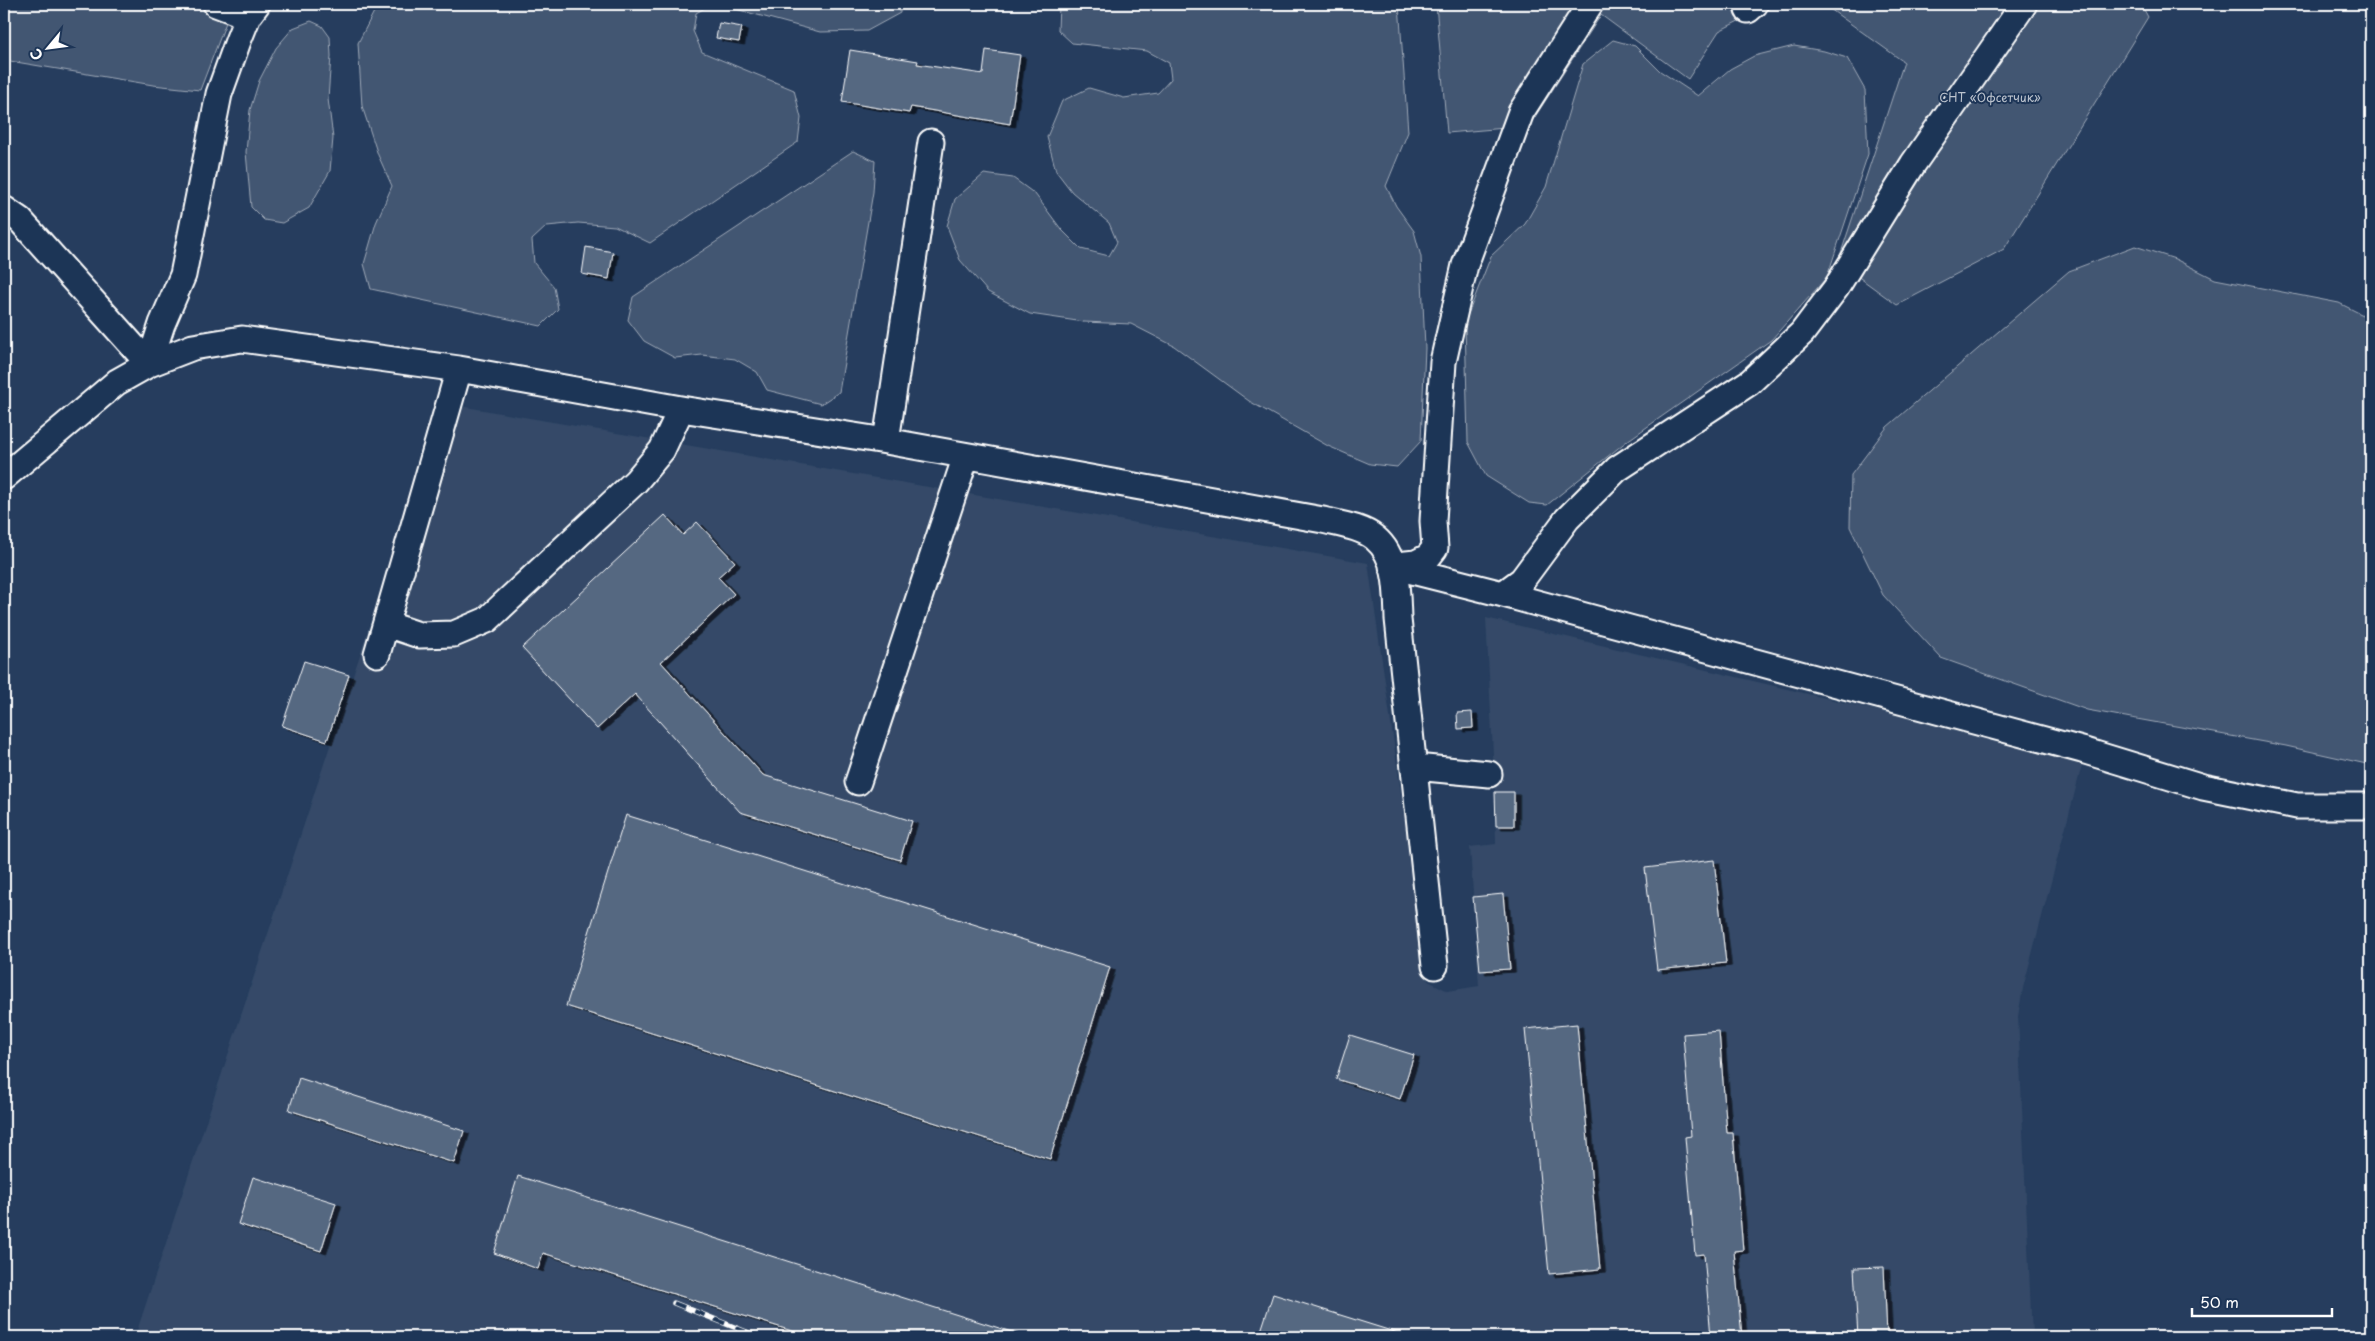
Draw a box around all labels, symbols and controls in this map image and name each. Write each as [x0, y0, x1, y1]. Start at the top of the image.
north arrow [22, 22, 72, 72]
text: С [24, 45, 48, 64]
park label: СНТ «Офсетчик» [1939, 88, 2041, 106]
scale bar [2192, 1286, 2332, 1318]
text: 50 m [2200, 1290, 2239, 1313]

